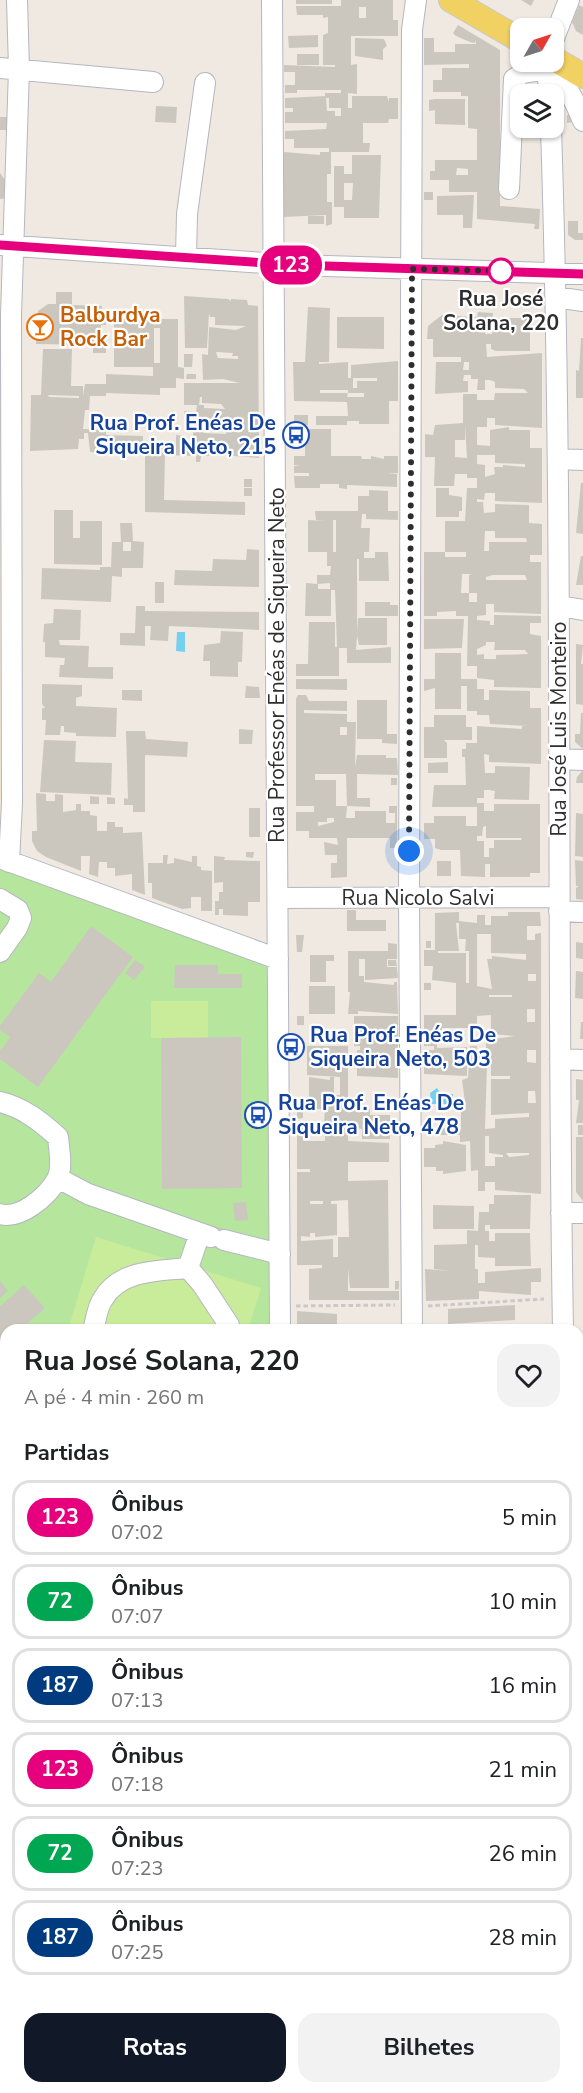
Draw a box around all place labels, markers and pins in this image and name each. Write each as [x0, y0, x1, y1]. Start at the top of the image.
marker: Rua José Solana, 220 [488, 258, 514, 284]
place label: Rua José Solana, 220 [443, 285, 559, 337]
place label: Balburdya Rock Bar [60, 301, 160, 353]
bar icon: Balburdya Rock Bar [25, 312, 55, 342]
place label: Rua Prof. Enéas De Siqueira Neto, 215 [90, 409, 276, 461]
bus stop icon: Rua Prof. Enéas De Siqueira Neto, 215 [281, 420, 311, 450]
place label: Rua Prof. Enéas De Siqueira Neto, 503 [310, 1021, 496, 1073]
bus stop icon: Rua Prof. Enéas De Siqueira Neto, 503 [276, 1032, 306, 1062]
place label: Rua Prof. Enéas De Siqueira Neto, 478 [278, 1089, 464, 1141]
bus stop icon: Rua Prof. Enéas De Siqueira Neto, 478 [243, 1100, 273, 1130]

